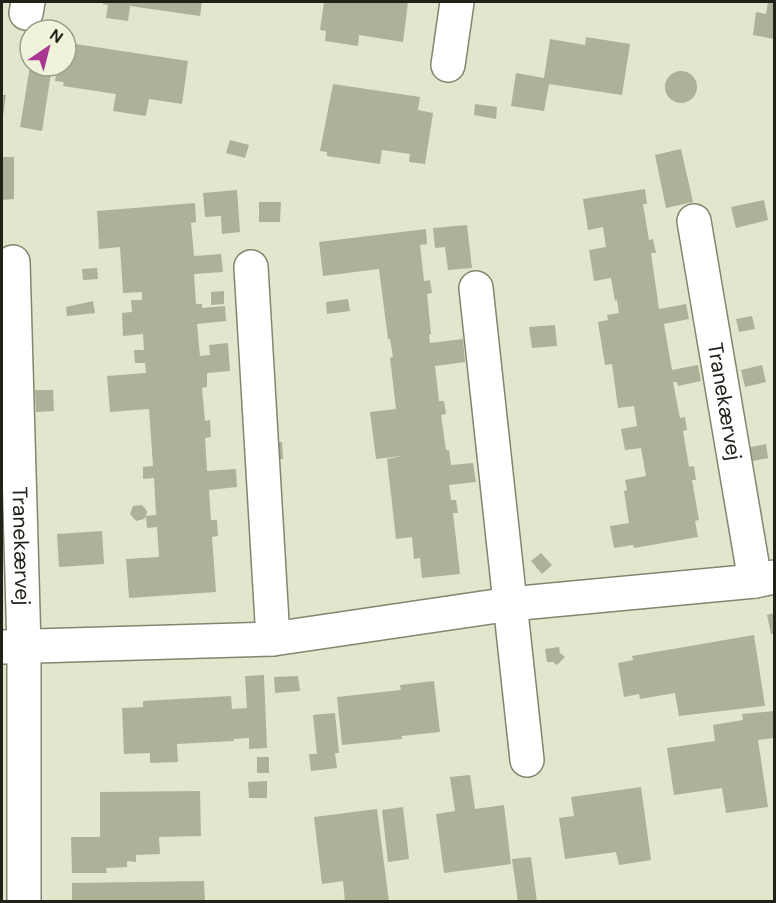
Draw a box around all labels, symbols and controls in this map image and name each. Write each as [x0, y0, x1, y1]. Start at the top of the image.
north arrow [18, 18, 78, 78]
text: N [46, 24, 67, 48]
street label: Tranekærvej [701, 340, 748, 462]
street label: Tranekærvej [5, 486, 37, 606]

